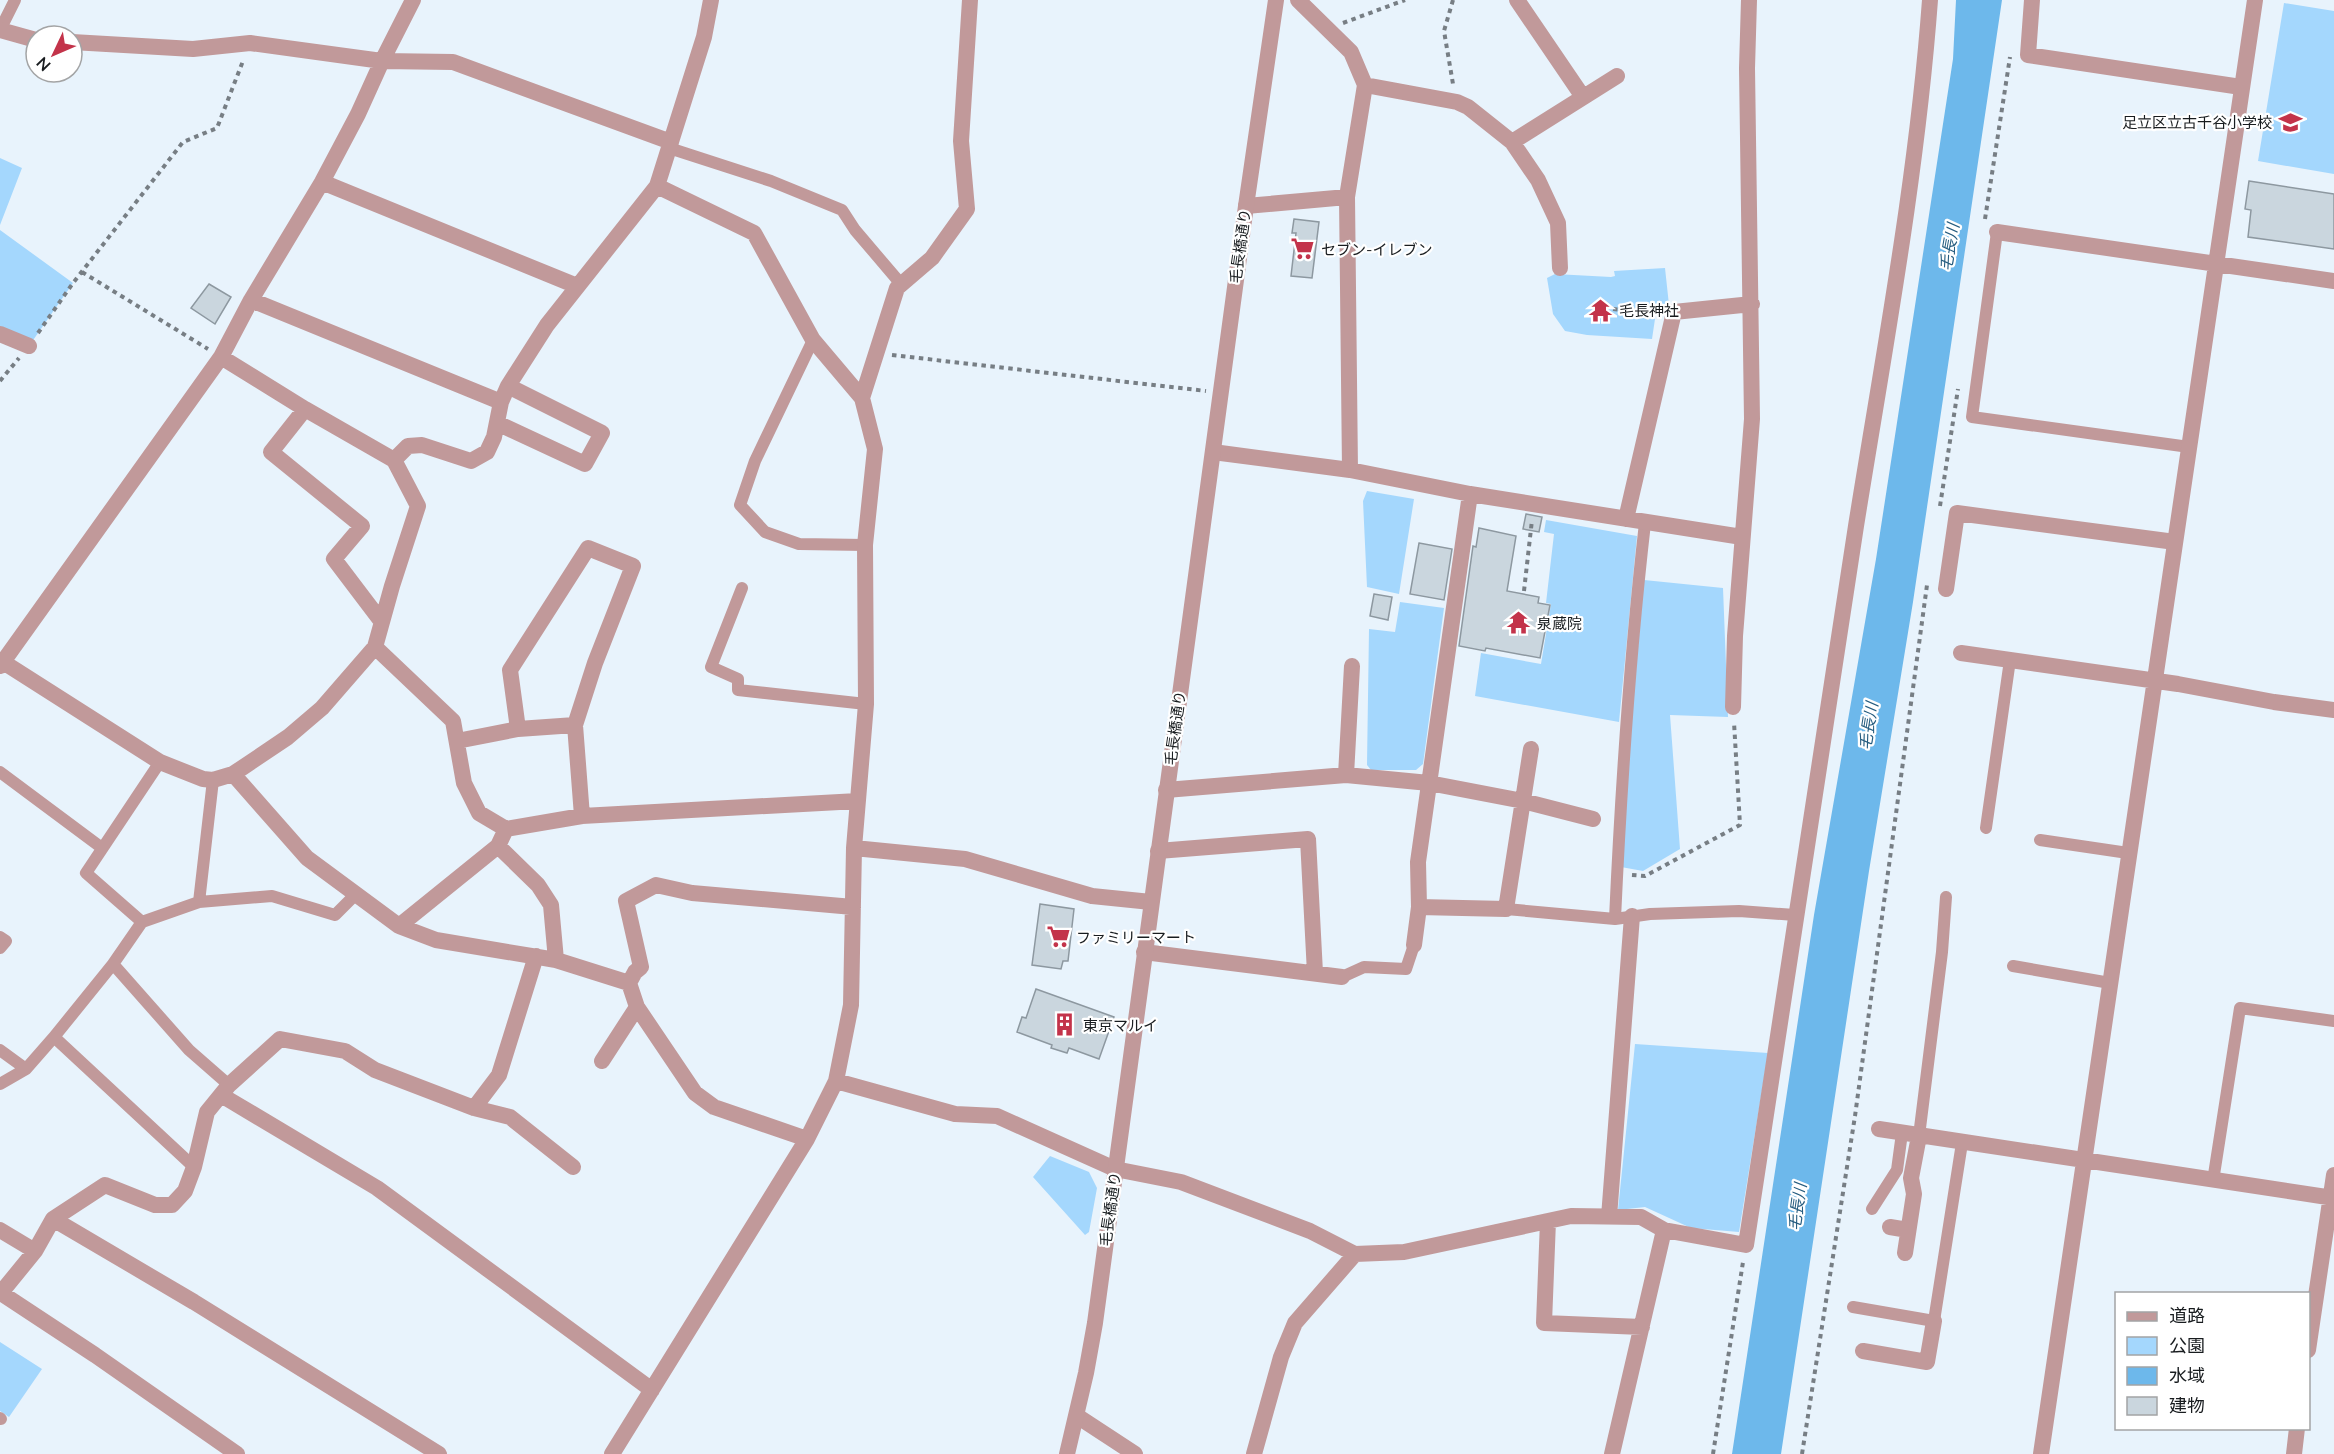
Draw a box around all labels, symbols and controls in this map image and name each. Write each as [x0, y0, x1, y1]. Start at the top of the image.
north arrow [24, 24, 84, 84]
text: N [32, 53, 55, 76]
school or university icon: 足立区立古千谷小学校 [2277, 109, 2303, 135]
place label: 足立区立古千谷小学校 [2122, 113, 2272, 132]
street label: 毛長橋通り [1225, 208, 1255, 284]
water label: 毛長川 [1935, 220, 1963, 272]
supermarket icon: セブン-イレブン [1290, 236, 1316, 262]
place label: セブン-イレブン [1321, 240, 1432, 259]
temple icon: 毛長神社 [1588, 297, 1614, 323]
place label: 毛長神社 [1619, 301, 1679, 320]
temple icon: 泉蔵院 [1506, 610, 1532, 636]
place label: 泉蔵院 [1537, 614, 1582, 633]
street label: 毛長橋通り [1160, 690, 1190, 766]
water label: 毛長川 [1854, 699, 1882, 751]
supermarket icon: ファミリーマート [1045, 924, 1071, 950]
place label: ファミリーマート [1076, 928, 1196, 947]
building icon: 東京マルイ [1052, 1012, 1078, 1038]
place label: 東京マルイ [1083, 1016, 1158, 1035]
street label: 毛長橋通り [1095, 1171, 1125, 1247]
water label: 毛長川 [1784, 1180, 1811, 1232]
legend [2115, 1292, 2310, 1430]
text: 道路 [2169, 1304, 2205, 1327]
text: 公園 [2169, 1334, 2205, 1357]
text: 水域 [2169, 1364, 2205, 1387]
text: 建物 [2169, 1394, 2205, 1417]

